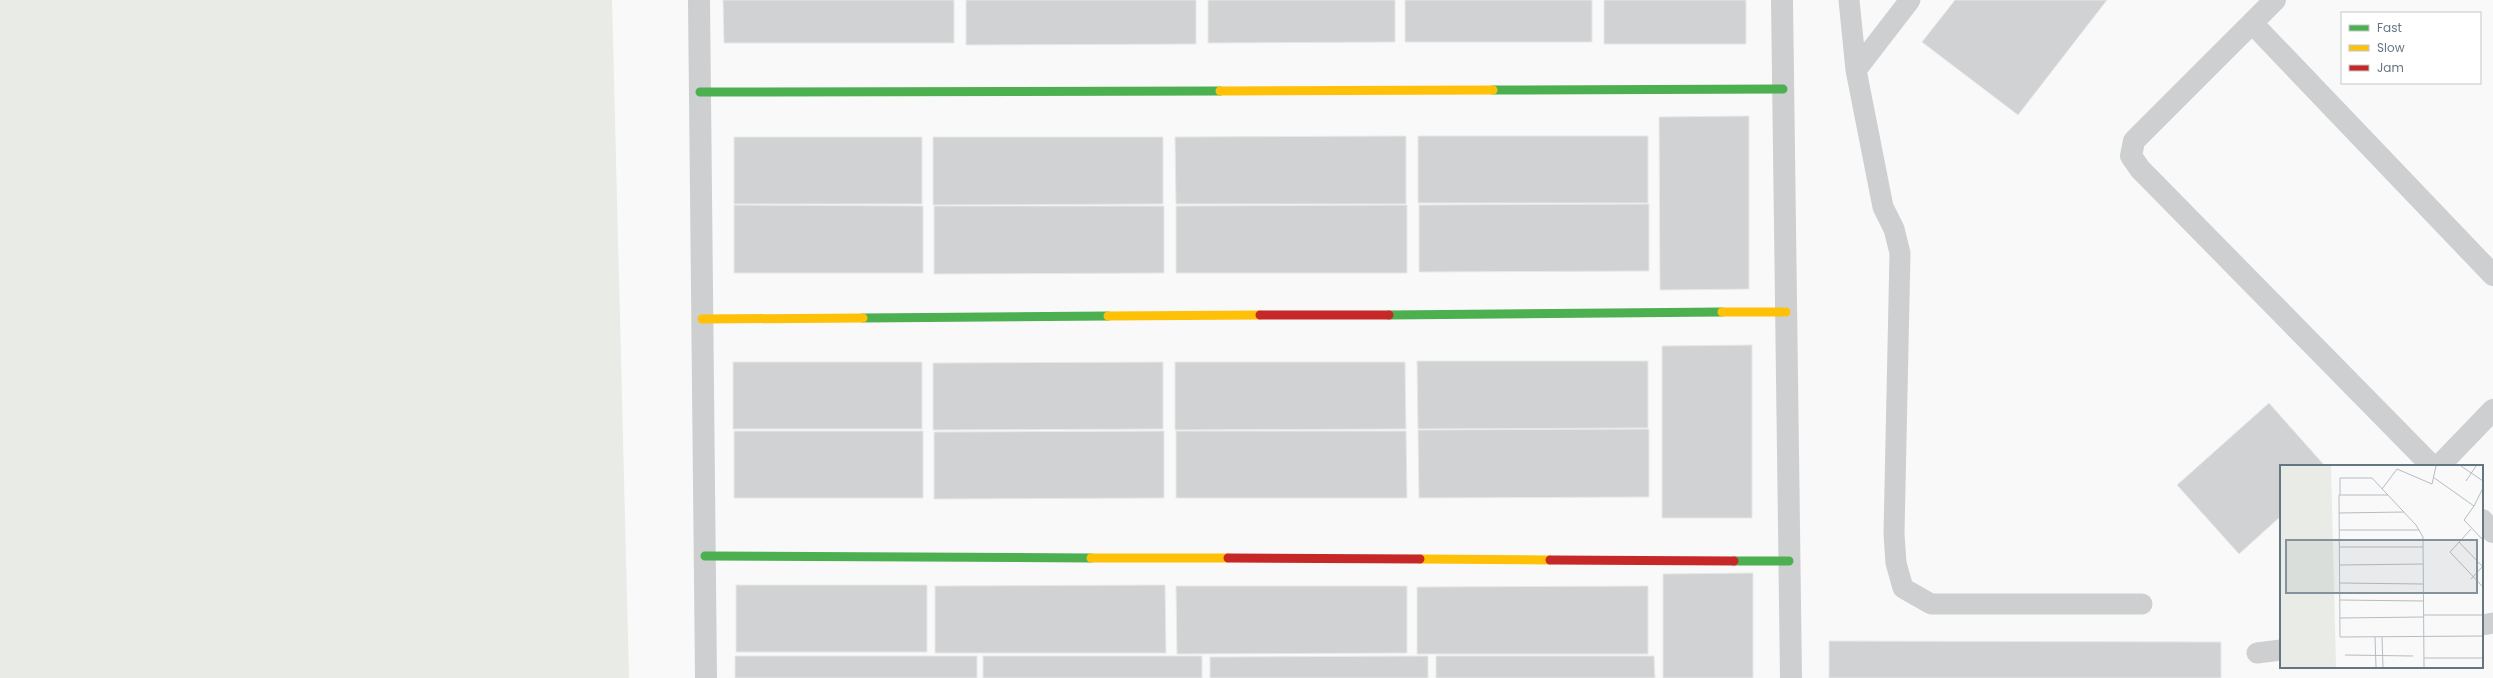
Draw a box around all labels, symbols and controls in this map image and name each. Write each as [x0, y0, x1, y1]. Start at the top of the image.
legend [2341, 12, 2481, 84]
text: Fast [2377, 19, 2402, 36]
text: Slow [2377, 39, 2405, 56]
text: Jam [2377, 59, 2404, 76]
inset map [2280, 465, 2483, 668]

